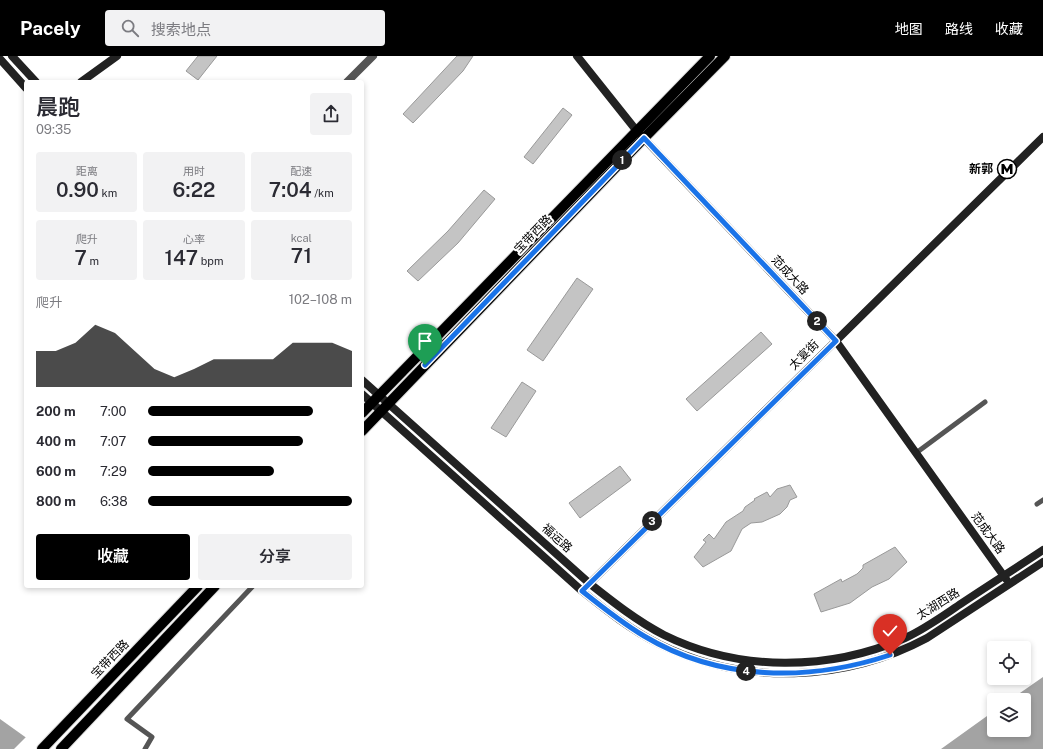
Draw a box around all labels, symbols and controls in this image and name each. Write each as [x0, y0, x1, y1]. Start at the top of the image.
search box [105, 10, 385, 46]
text: Pacely [20, 17, 81, 39]
icon: search [119, 17, 141, 39]
text: 搜索地点 [151, 21, 211, 38]
text: 地图 [895, 21, 923, 37]
text: 路线 [945, 21, 973, 37]
text: 收藏 [995, 21, 1023, 37]
button: share [310, 93, 352, 135]
text: 晨跑 [36, 94, 80, 120]
text: 09:35 [36, 122, 71, 137]
pin: 1 [612, 150, 632, 170]
text: 1 [620, 154, 624, 166]
metro station icon: 新郭 [996, 158, 1018, 180]
place label: 新郭 [969, 162, 993, 176]
text: 距离 [76, 165, 98, 177]
text: 用时 [183, 165, 205, 177]
text: 配速 [290, 165, 312, 177]
text: 0.90 [56, 178, 99, 202]
text: 6:22 [173, 178, 215, 202]
text: 7:04 [269, 178, 312, 202]
text: km [99, 187, 117, 199]
text: /km [312, 187, 334, 199]
street label: 宝带西路 [511, 212, 555, 256]
text: kcal [291, 232, 312, 244]
text: 爬升 [76, 233, 98, 245]
text: 心率 [183, 233, 205, 245]
text: 71 [291, 244, 312, 268]
text: 7 [74, 246, 87, 270]
text: 147 [165, 246, 198, 270]
street label: 范成大路 [769, 253, 811, 297]
text: m [87, 255, 99, 267]
text: bpm [198, 255, 223, 267]
text: 102–108 m [289, 292, 352, 307]
text: 爬升 [36, 295, 62, 310]
pin: 2 [807, 311, 827, 331]
text: 2 [814, 315, 821, 327]
pin [408, 324, 442, 365]
icon: arrive [414, 330, 436, 352]
street label: 太宴街 [786, 337, 822, 373]
text: 200 m [36, 404, 76, 419]
text: 7:00 [100, 404, 127, 419]
text: 400 m [36, 434, 76, 449]
text: 7:07 [100, 434, 126, 449]
text: 600 m [36, 464, 76, 479]
text: 7:29 [100, 464, 127, 479]
text: 800 m [36, 494, 76, 509]
text: 6:38 [100, 494, 128, 509]
street label: 范成大路 [968, 509, 1008, 557]
pin: 3 [642, 511, 662, 531]
text: 3 [648, 515, 656, 527]
street label: 福运路 [539, 521, 575, 555]
button: 收藏 [36, 534, 190, 580]
button: 分享 [198, 534, 352, 580]
street label: 太湖西路 [914, 585, 962, 623]
pin [873, 614, 907, 655]
icon: check [879, 620, 901, 642]
street label: 宝带西路 [88, 637, 132, 681]
map controls [987, 641, 1031, 737]
button: locate [987, 641, 1031, 685]
pin: 4 [736, 661, 756, 681]
text: 4 [742, 665, 750, 677]
button: layers [987, 693, 1031, 737]

